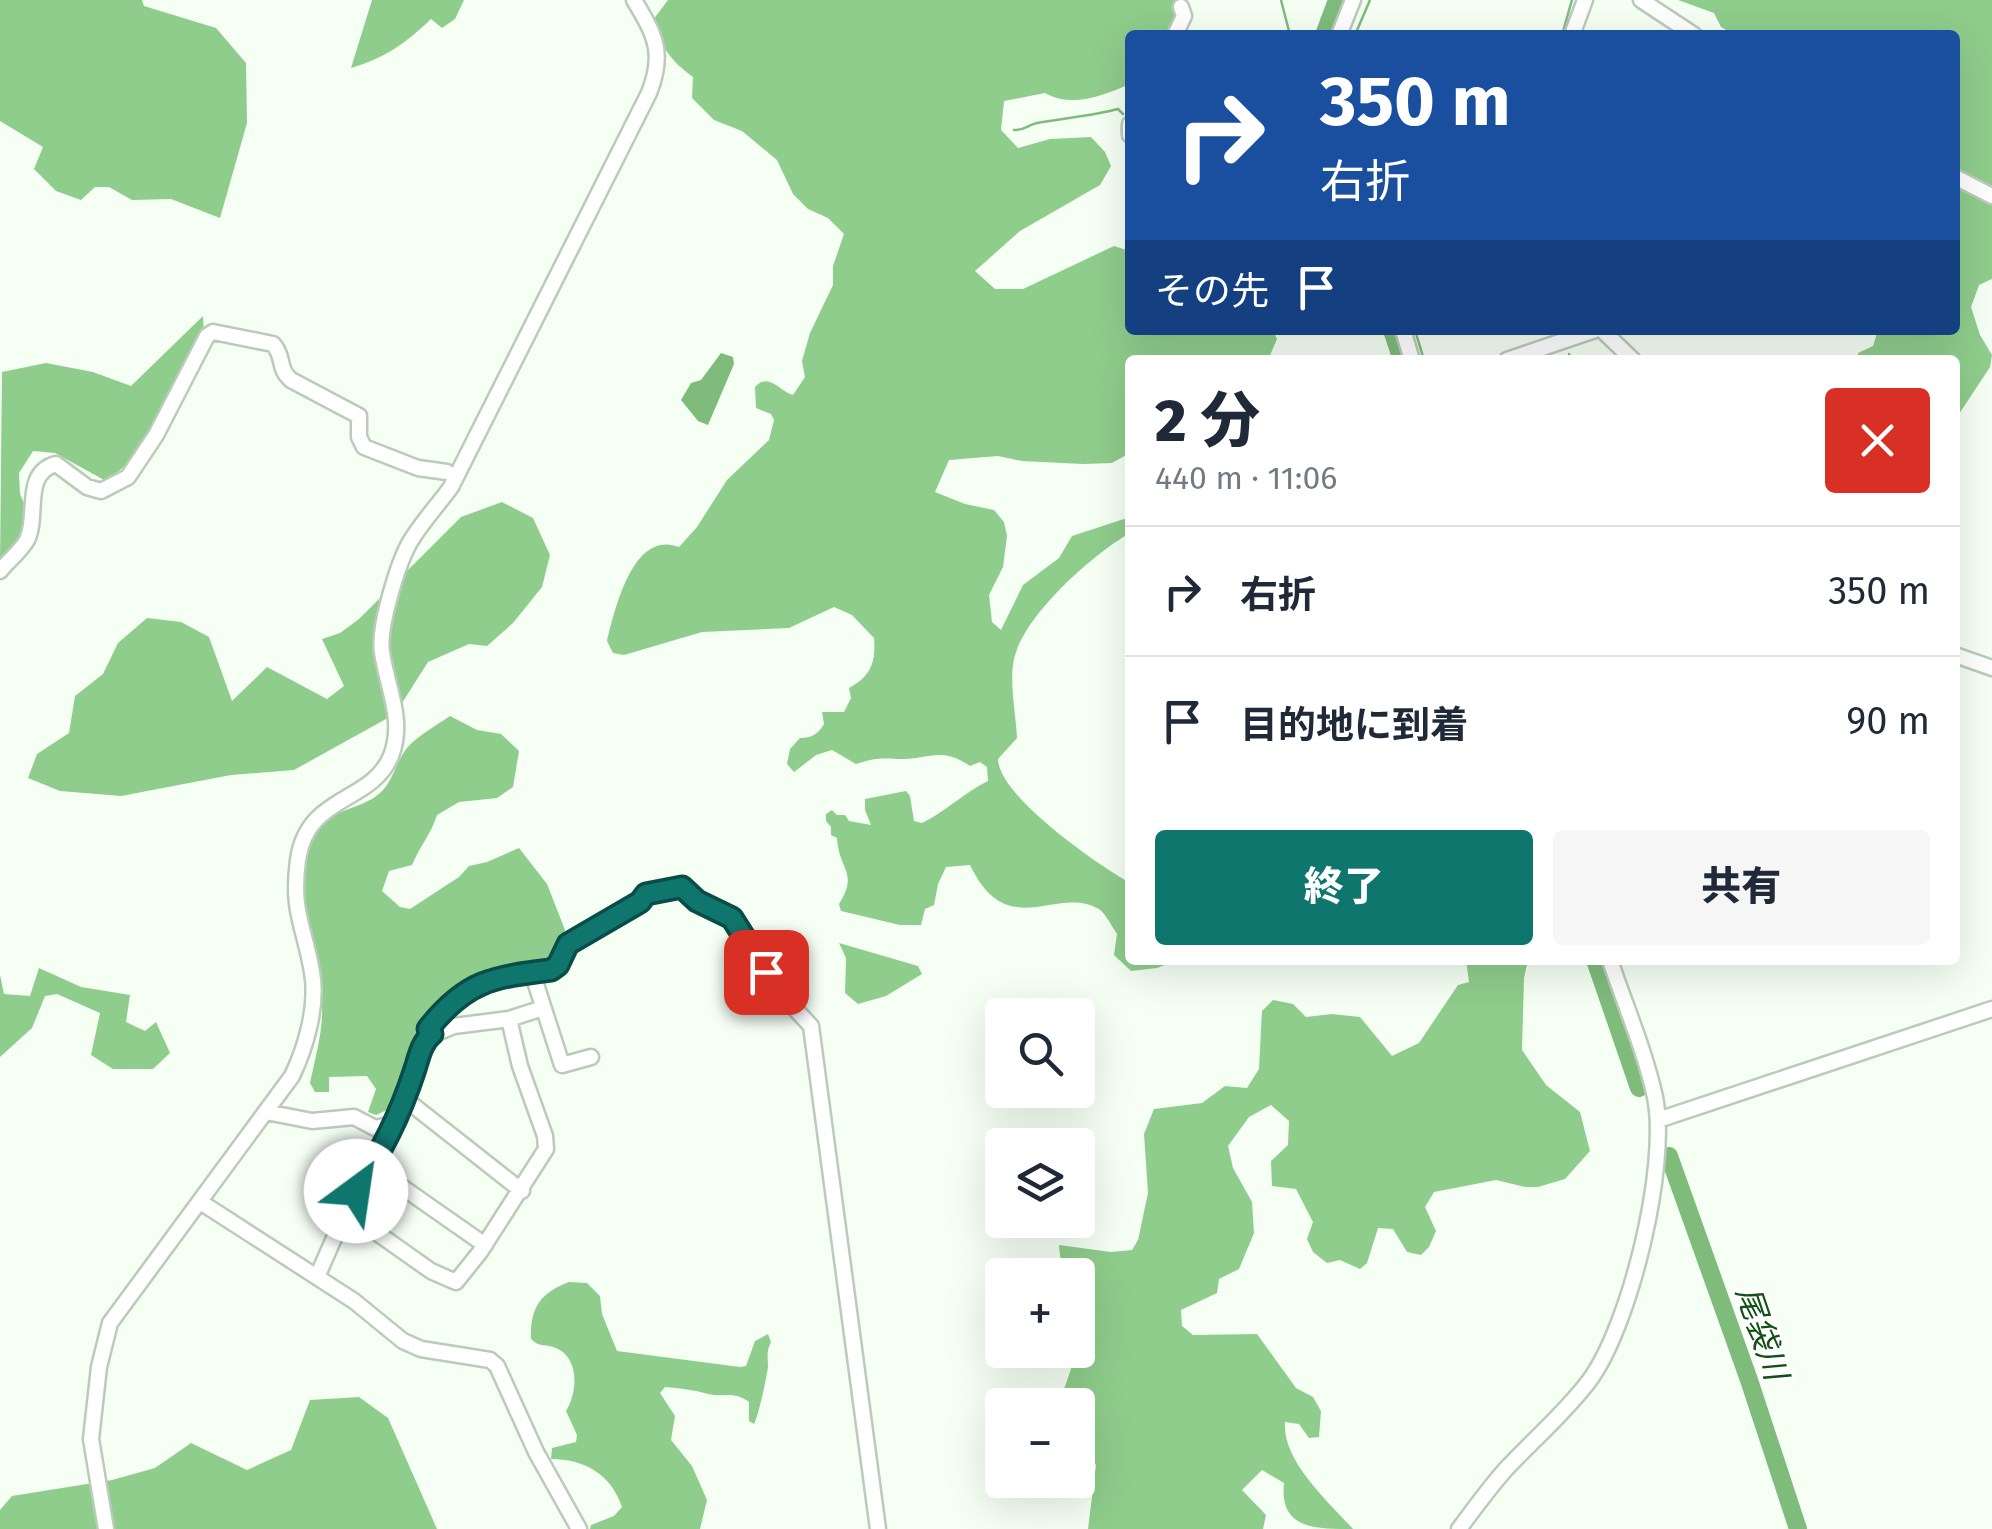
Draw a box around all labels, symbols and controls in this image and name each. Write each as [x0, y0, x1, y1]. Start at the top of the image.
text: 350 m [1320, 60, 1511, 144]
icon: right [1155, 70, 1285, 200]
text: 右折 [1320, 155, 1410, 209]
icon: arrive [1289, 260, 1344, 315]
text: その先 [1155, 268, 1269, 314]
text: 2 分 [1155, 385, 1260, 457]
button: close [1825, 388, 1930, 493]
text: 440 m · 11:06 [1155, 459, 1337, 497]
icon: right [1155, 564, 1210, 619]
text: 350 m [1828, 568, 1930, 614]
text: 右折 [1240, 572, 1316, 618]
icon: arrive [1155, 694, 1210, 749]
text: 90 m [1846, 698, 1930, 744]
text: 目的地に到着 [1240, 702, 1468, 748]
button: 終了 [1155, 830, 1533, 945]
button: 共有 [1553, 830, 1930, 945]
pin [724, 930, 809, 1015]
icon: arrive [739, 945, 794, 1000]
map controls [985, 998, 1095, 1498]
button: search [985, 998, 1095, 1108]
button: layers [985, 1128, 1095, 1238]
position arrow [304, 1139, 408, 1243]
button: + [985, 1258, 1095, 1368]
water label: 尾袋川 [1728, 1281, 1797, 1387]
button: − [985, 1388, 1095, 1498]

